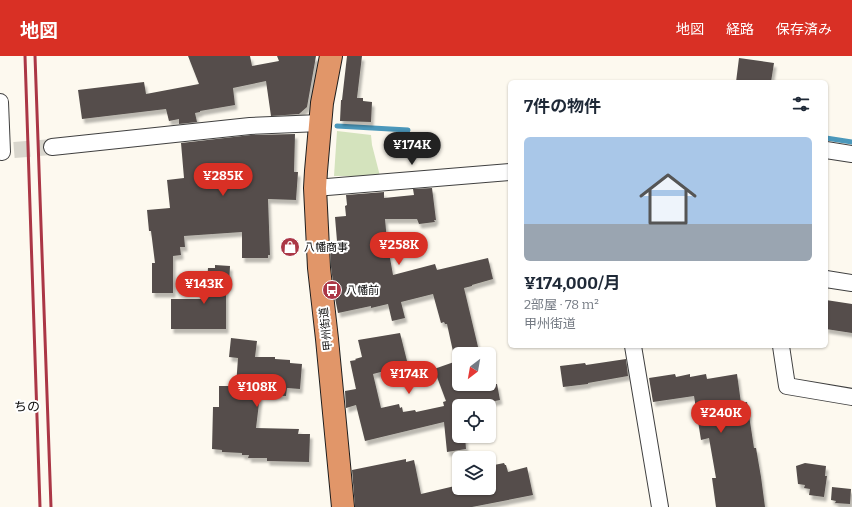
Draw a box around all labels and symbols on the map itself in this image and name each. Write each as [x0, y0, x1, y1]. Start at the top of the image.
pin: ¥174K [384, 132, 440, 166]
pin: ¥285K [195, 163, 251, 197]
pin: ¥258K [371, 232, 427, 266]
shop icon: 八幡商事 [279, 236, 301, 258]
place label: 八幡商事 [304, 241, 348, 254]
pin: ¥143K [176, 271, 232, 305]
bus stop icon: 八幡前 [321, 279, 343, 301]
place label: 八幡前 [346, 284, 379, 297]
street label: 甲州街道 [317, 306, 335, 352]
north arrow [452, 347, 496, 391]
pin: ¥174K [381, 361, 437, 395]
pin: ¥108K [229, 374, 285, 408]
district label: ちの [14, 399, 40, 414]
pin: ¥240K [693, 400, 749, 434]

